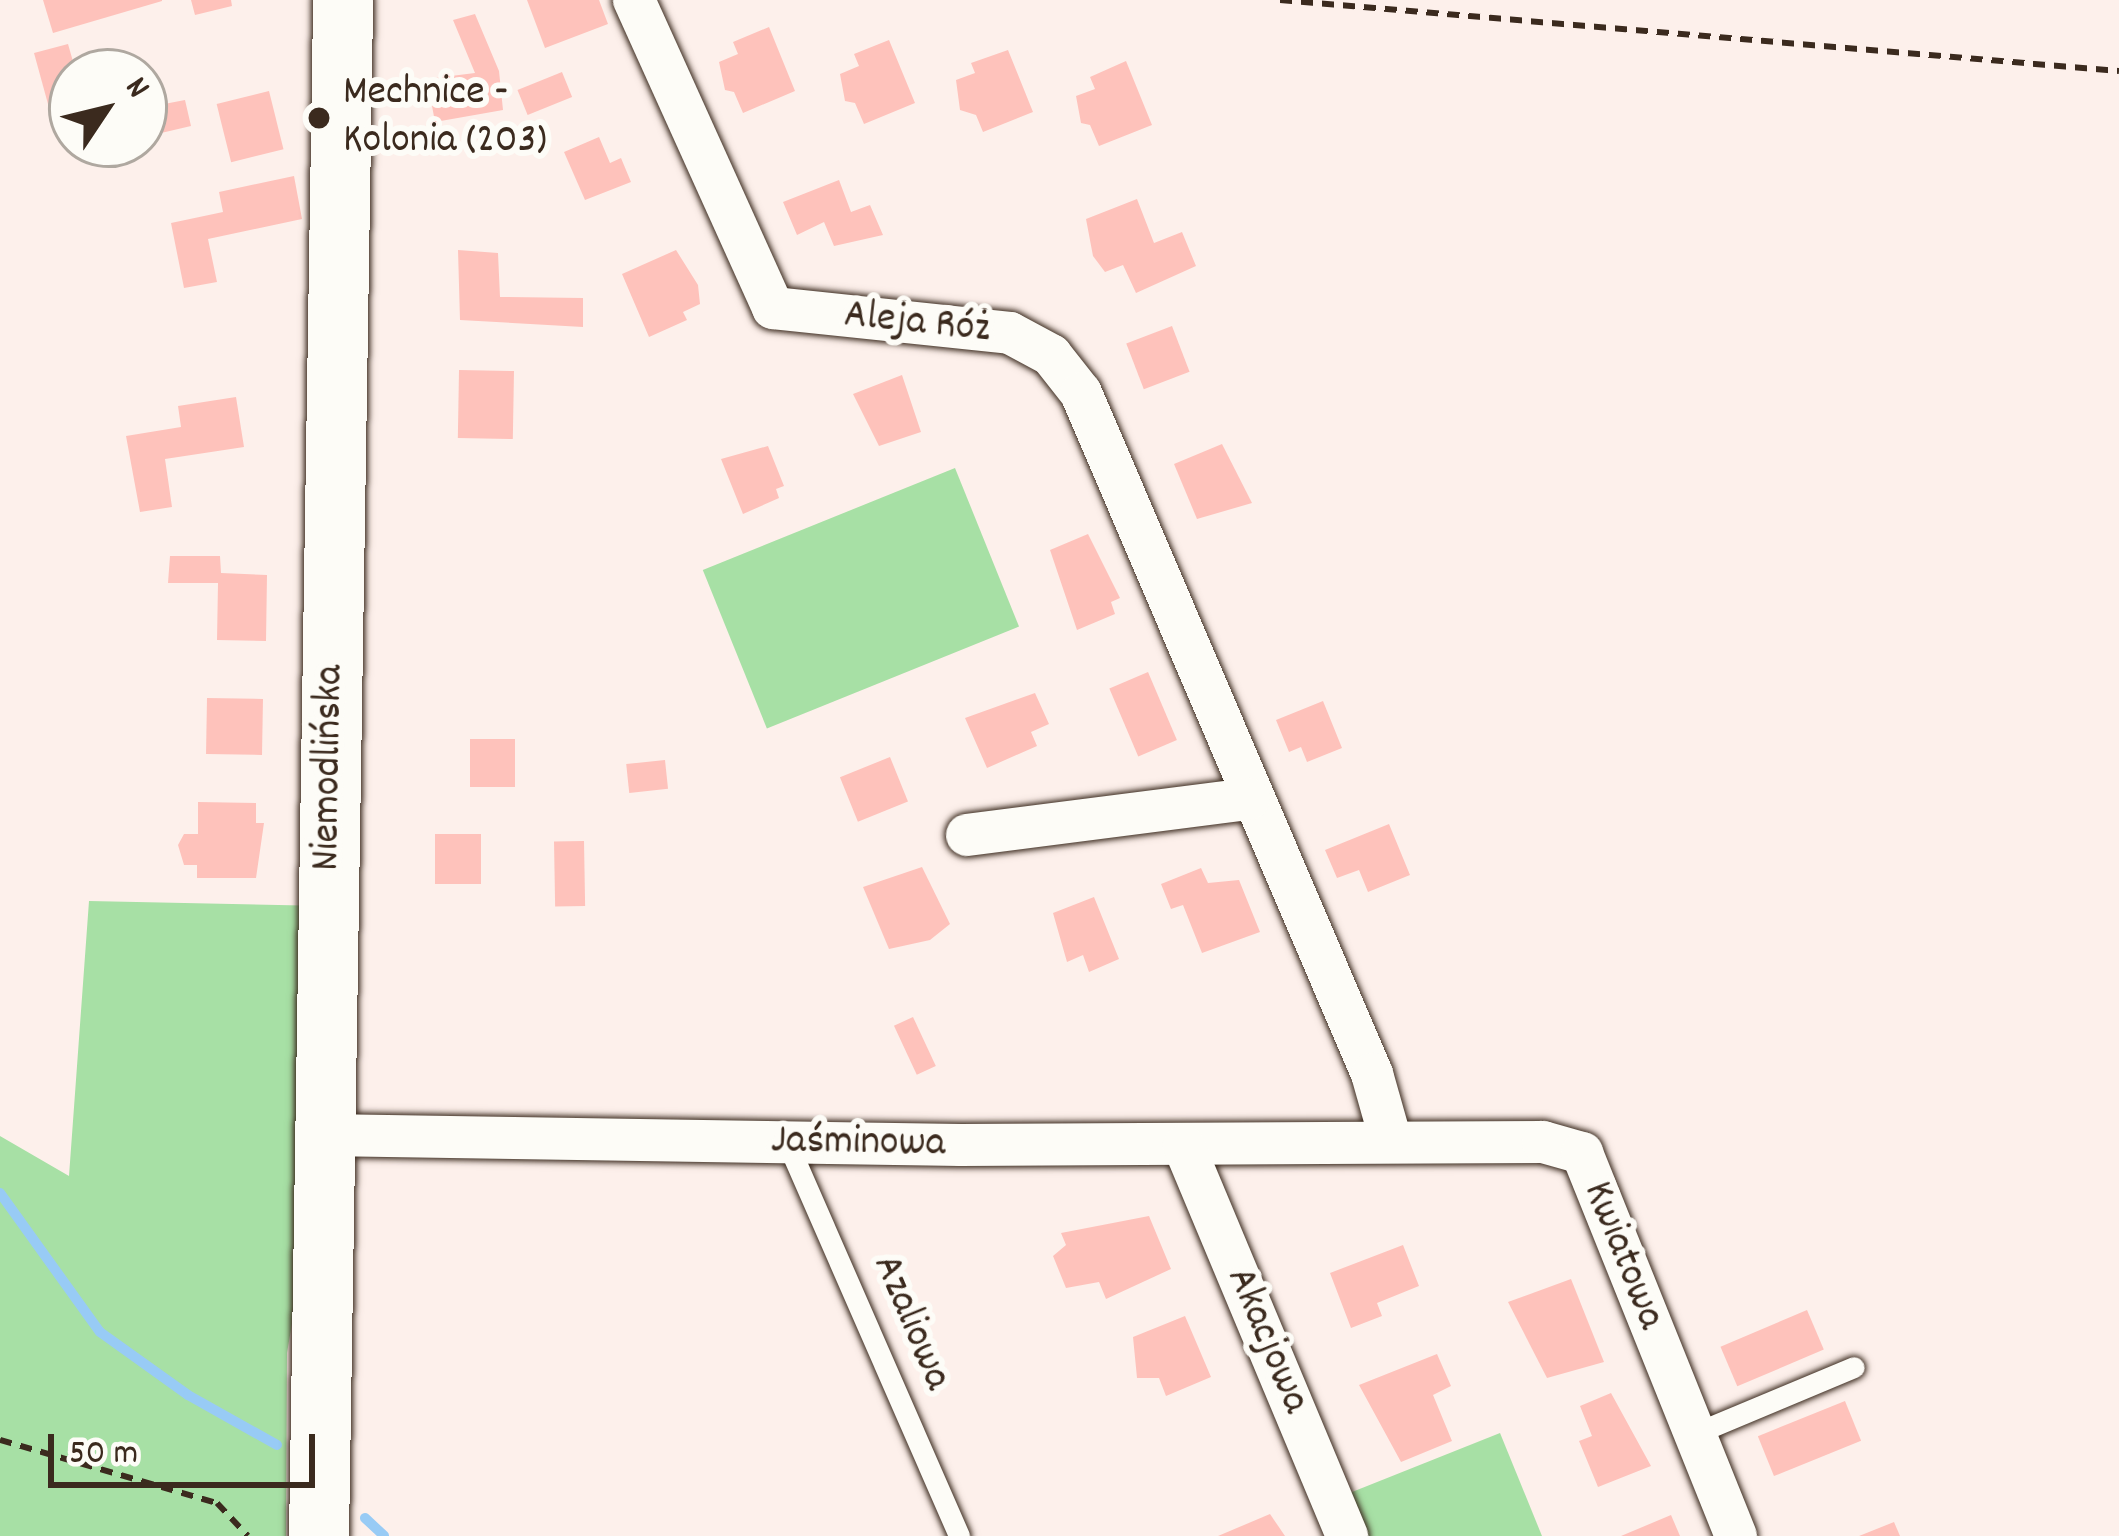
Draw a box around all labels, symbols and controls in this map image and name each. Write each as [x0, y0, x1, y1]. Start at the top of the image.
north arrow [48, 48, 168, 168]
text: N [112, 69, 159, 109]
place label: Mechnice - Kolonia (203) [343, 69, 547, 168]
marker: Mechnice - Kolonia (203) [306, 105, 332, 131]
street label: Aleja Róż [841, 291, 993, 357]
street label: Niemodlińska [303, 665, 357, 871]
street label: Jaśminowa [770, 1117, 946, 1171]
street label: Kwiatowa [1570, 1175, 1674, 1337]
street label: Azaliowa [859, 1248, 961, 1398]
street label: Akacjowa [1213, 1261, 1319, 1421]
scale bar [54, 1410, 321, 1484]
text: 50 m [69, 1429, 138, 1481]

